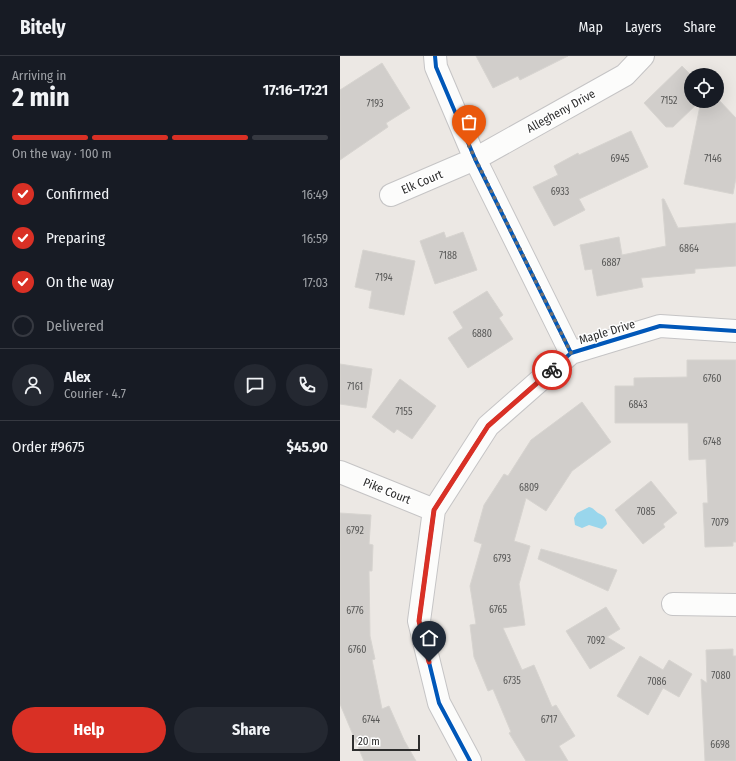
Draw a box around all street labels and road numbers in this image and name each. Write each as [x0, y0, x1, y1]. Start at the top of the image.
street label: Allegheny Drive [524, 86, 598, 136]
street label: Elk Court [399, 167, 445, 197]
street label: Maple Drive [577, 317, 637, 347]
street label: Pike Court [361, 475, 413, 507]

